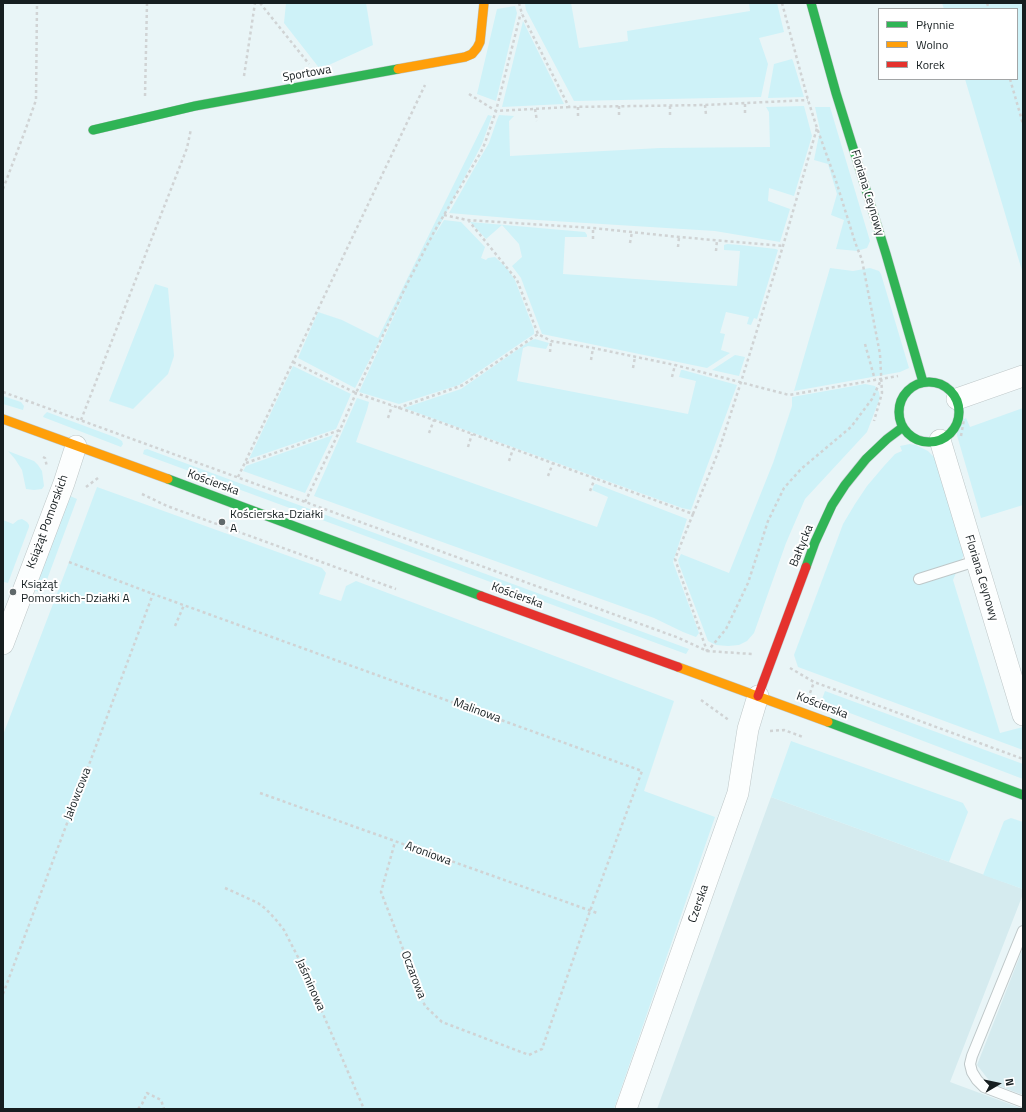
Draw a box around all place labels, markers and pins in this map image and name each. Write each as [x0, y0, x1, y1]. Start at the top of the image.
place label: Kościerska-Działki A [230, 508, 323, 536]
marker: Kościerska-Działki A [217, 517, 227, 527]
place label: Książąt Pomorskich-Działki A [21, 578, 130, 606]
marker: Książąt Pomorskich-Działki A [8, 587, 18, 597]

